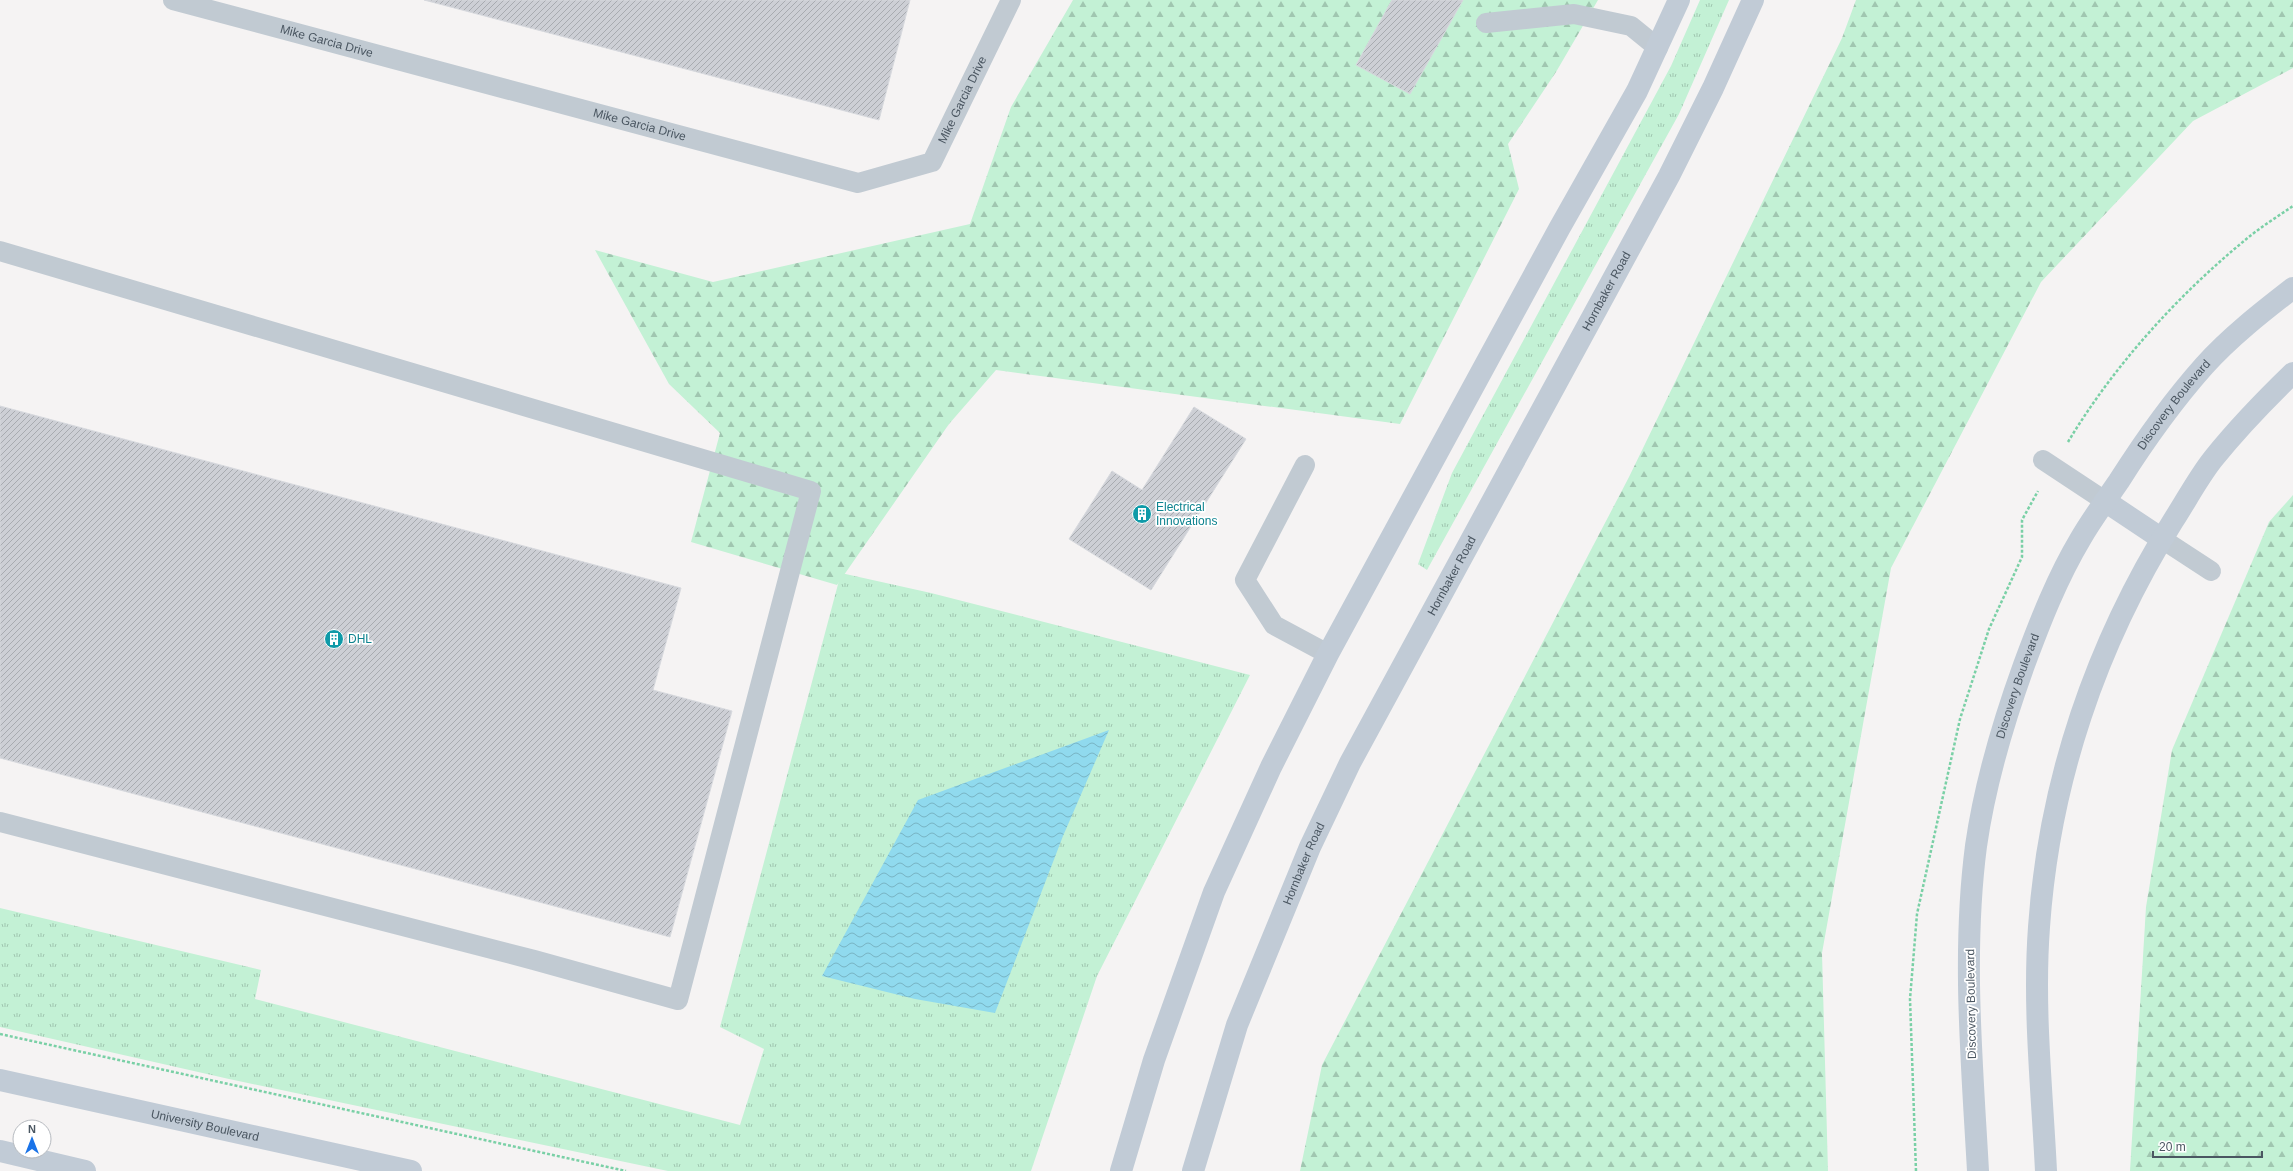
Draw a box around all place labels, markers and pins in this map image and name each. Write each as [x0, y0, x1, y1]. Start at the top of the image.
place label: Electrical Innovations [1156, 500, 1217, 528]
building icon: Electrical Innovations [1131, 503, 1153, 525]
building icon: DHL [323, 628, 345, 650]
place label: DHL [348, 632, 372, 646]

